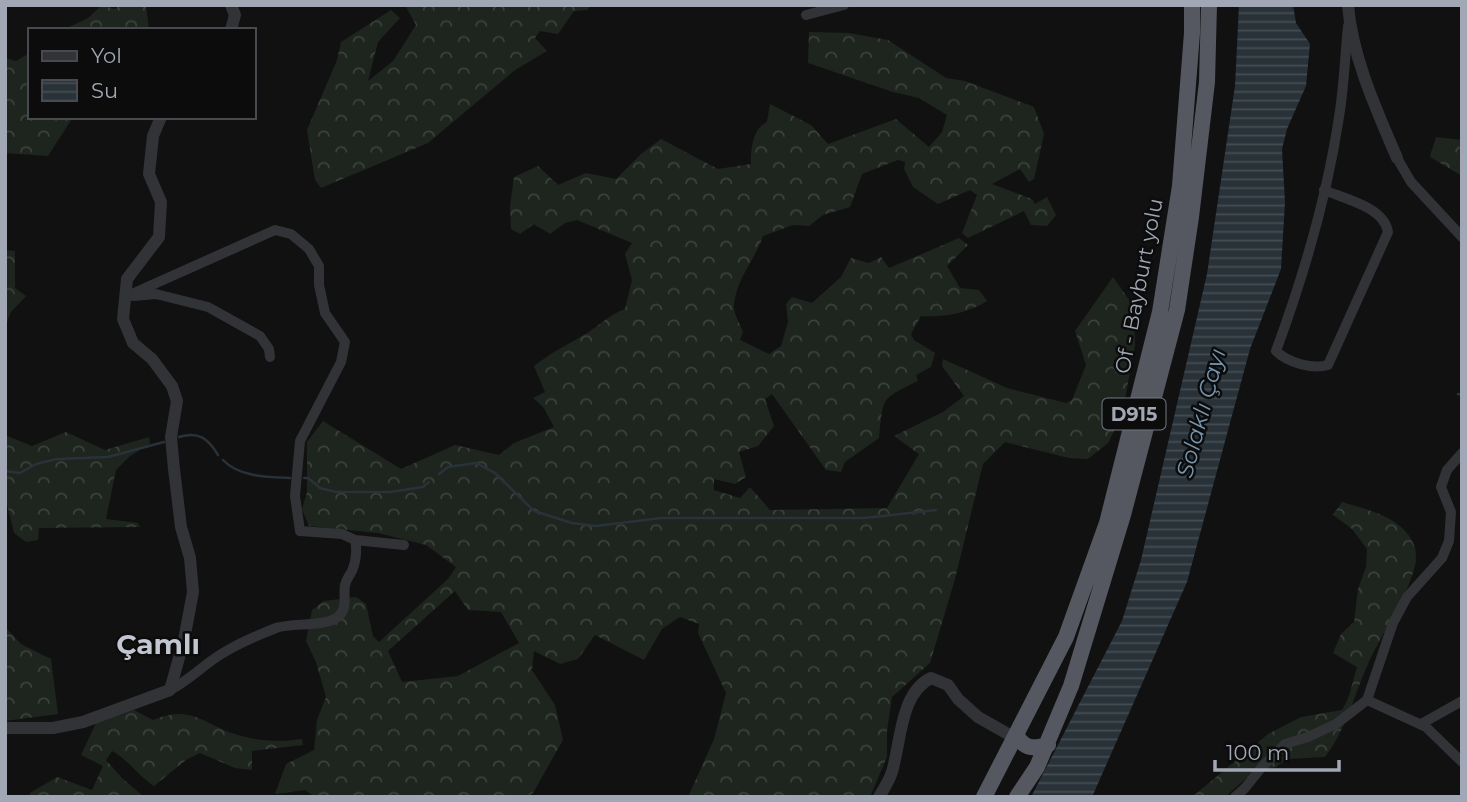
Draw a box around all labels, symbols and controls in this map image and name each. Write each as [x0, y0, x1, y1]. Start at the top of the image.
legend [28, 28, 256, 119]
text: Yol [91, 43, 122, 68]
text: Su [91, 78, 118, 103]
street label: Of - Bayburt yolu [1109, 196, 1168, 376]
water label: Solaklı Çayı [1170, 345, 1232, 481]
road number: D915 [1102, 398, 1166, 430]
district label: Çamlı [116, 627, 200, 661]
scale bar [1215, 728, 1339, 772]
text: 100 m [1226, 740, 1289, 765]

